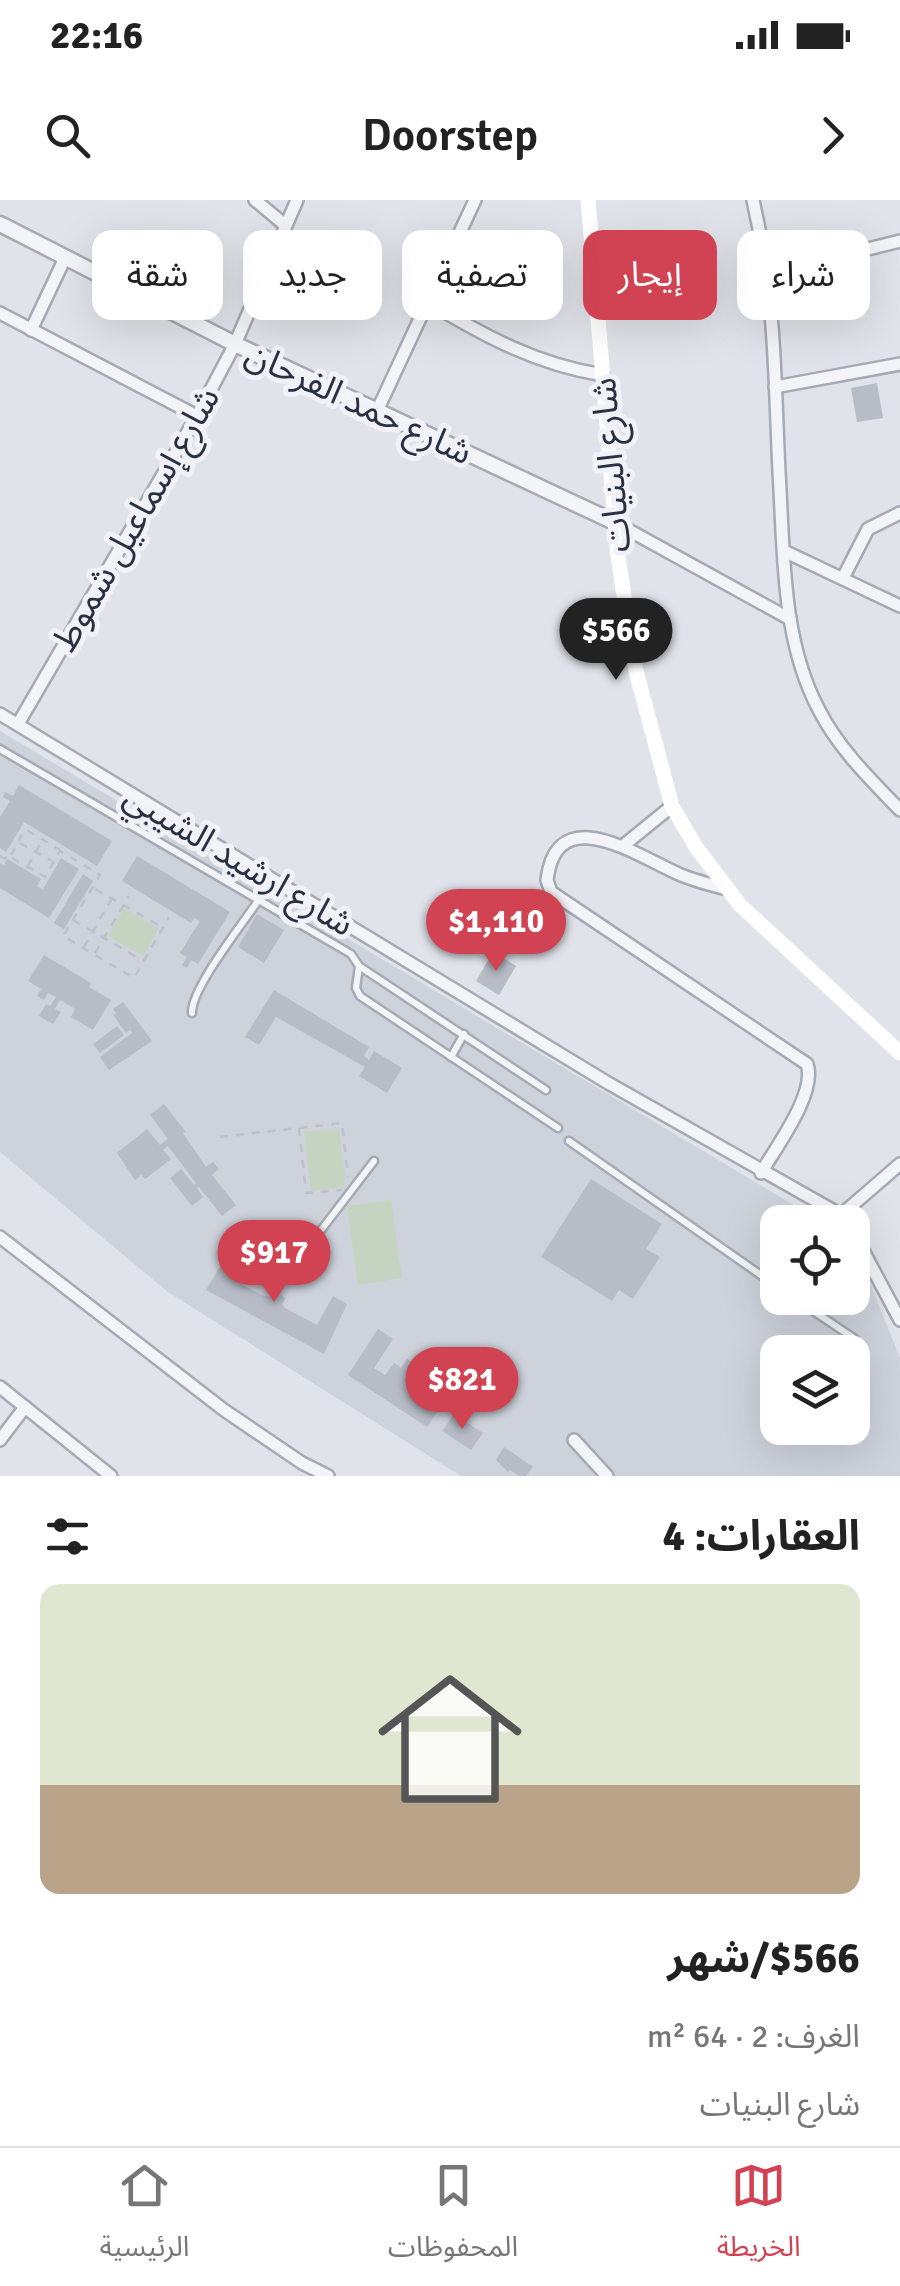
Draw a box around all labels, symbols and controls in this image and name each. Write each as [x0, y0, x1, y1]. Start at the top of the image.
text: 22:16 [50, 12, 143, 59]
icon: search [40, 108, 95, 163]
text: Doorstep [362, 108, 538, 163]
icon: forward [805, 108, 860, 163]
chip: شقة [92, 230, 223, 320]
chip: جديد [243, 230, 382, 320]
chip: تصفية [402, 230, 563, 320]
chip: إيجار [583, 230, 717, 320]
chip: شراء [737, 230, 870, 320]
street label: شارع حمد الفرحان [237, 332, 479, 478]
street label: شارع البنيات [582, 375, 644, 554]
street label: شارع إسماعيل شموط [43, 379, 233, 661]
pin: $566 [557, 598, 675, 683]
text: $566 [581, 611, 651, 650]
street label: شارع ارشيد الشيبي [113, 774, 362, 950]
pin: $1,110 [415, 889, 577, 974]
text: $1,110 [448, 902, 544, 941]
map controls [760, 1205, 870, 1445]
button: locate [760, 1205, 870, 1315]
pin: $917 [215, 1220, 333, 1305]
text: $917 [239, 1233, 309, 1272]
button: layers [760, 1335, 870, 1445]
pin: $821 [403, 1347, 521, 1432]
text: $821 [427, 1360, 497, 1399]
icon: filters [40, 1509, 95, 1564]
text: العقارات: 4 [662, 1511, 860, 1562]
icon: home [360, 1649, 540, 1829]
text: $566/شهر [668, 1933, 860, 1984]
text: الغرف: 2 · 64 m² [647, 2017, 860, 2056]
text: شارع البنيات [700, 2085, 860, 2124]
tab: الرئيسية [99, 2158, 189, 2277]
tab: المحفوظات [388, 2158, 518, 2277]
tab: الخريطة [717, 2158, 801, 2277]

